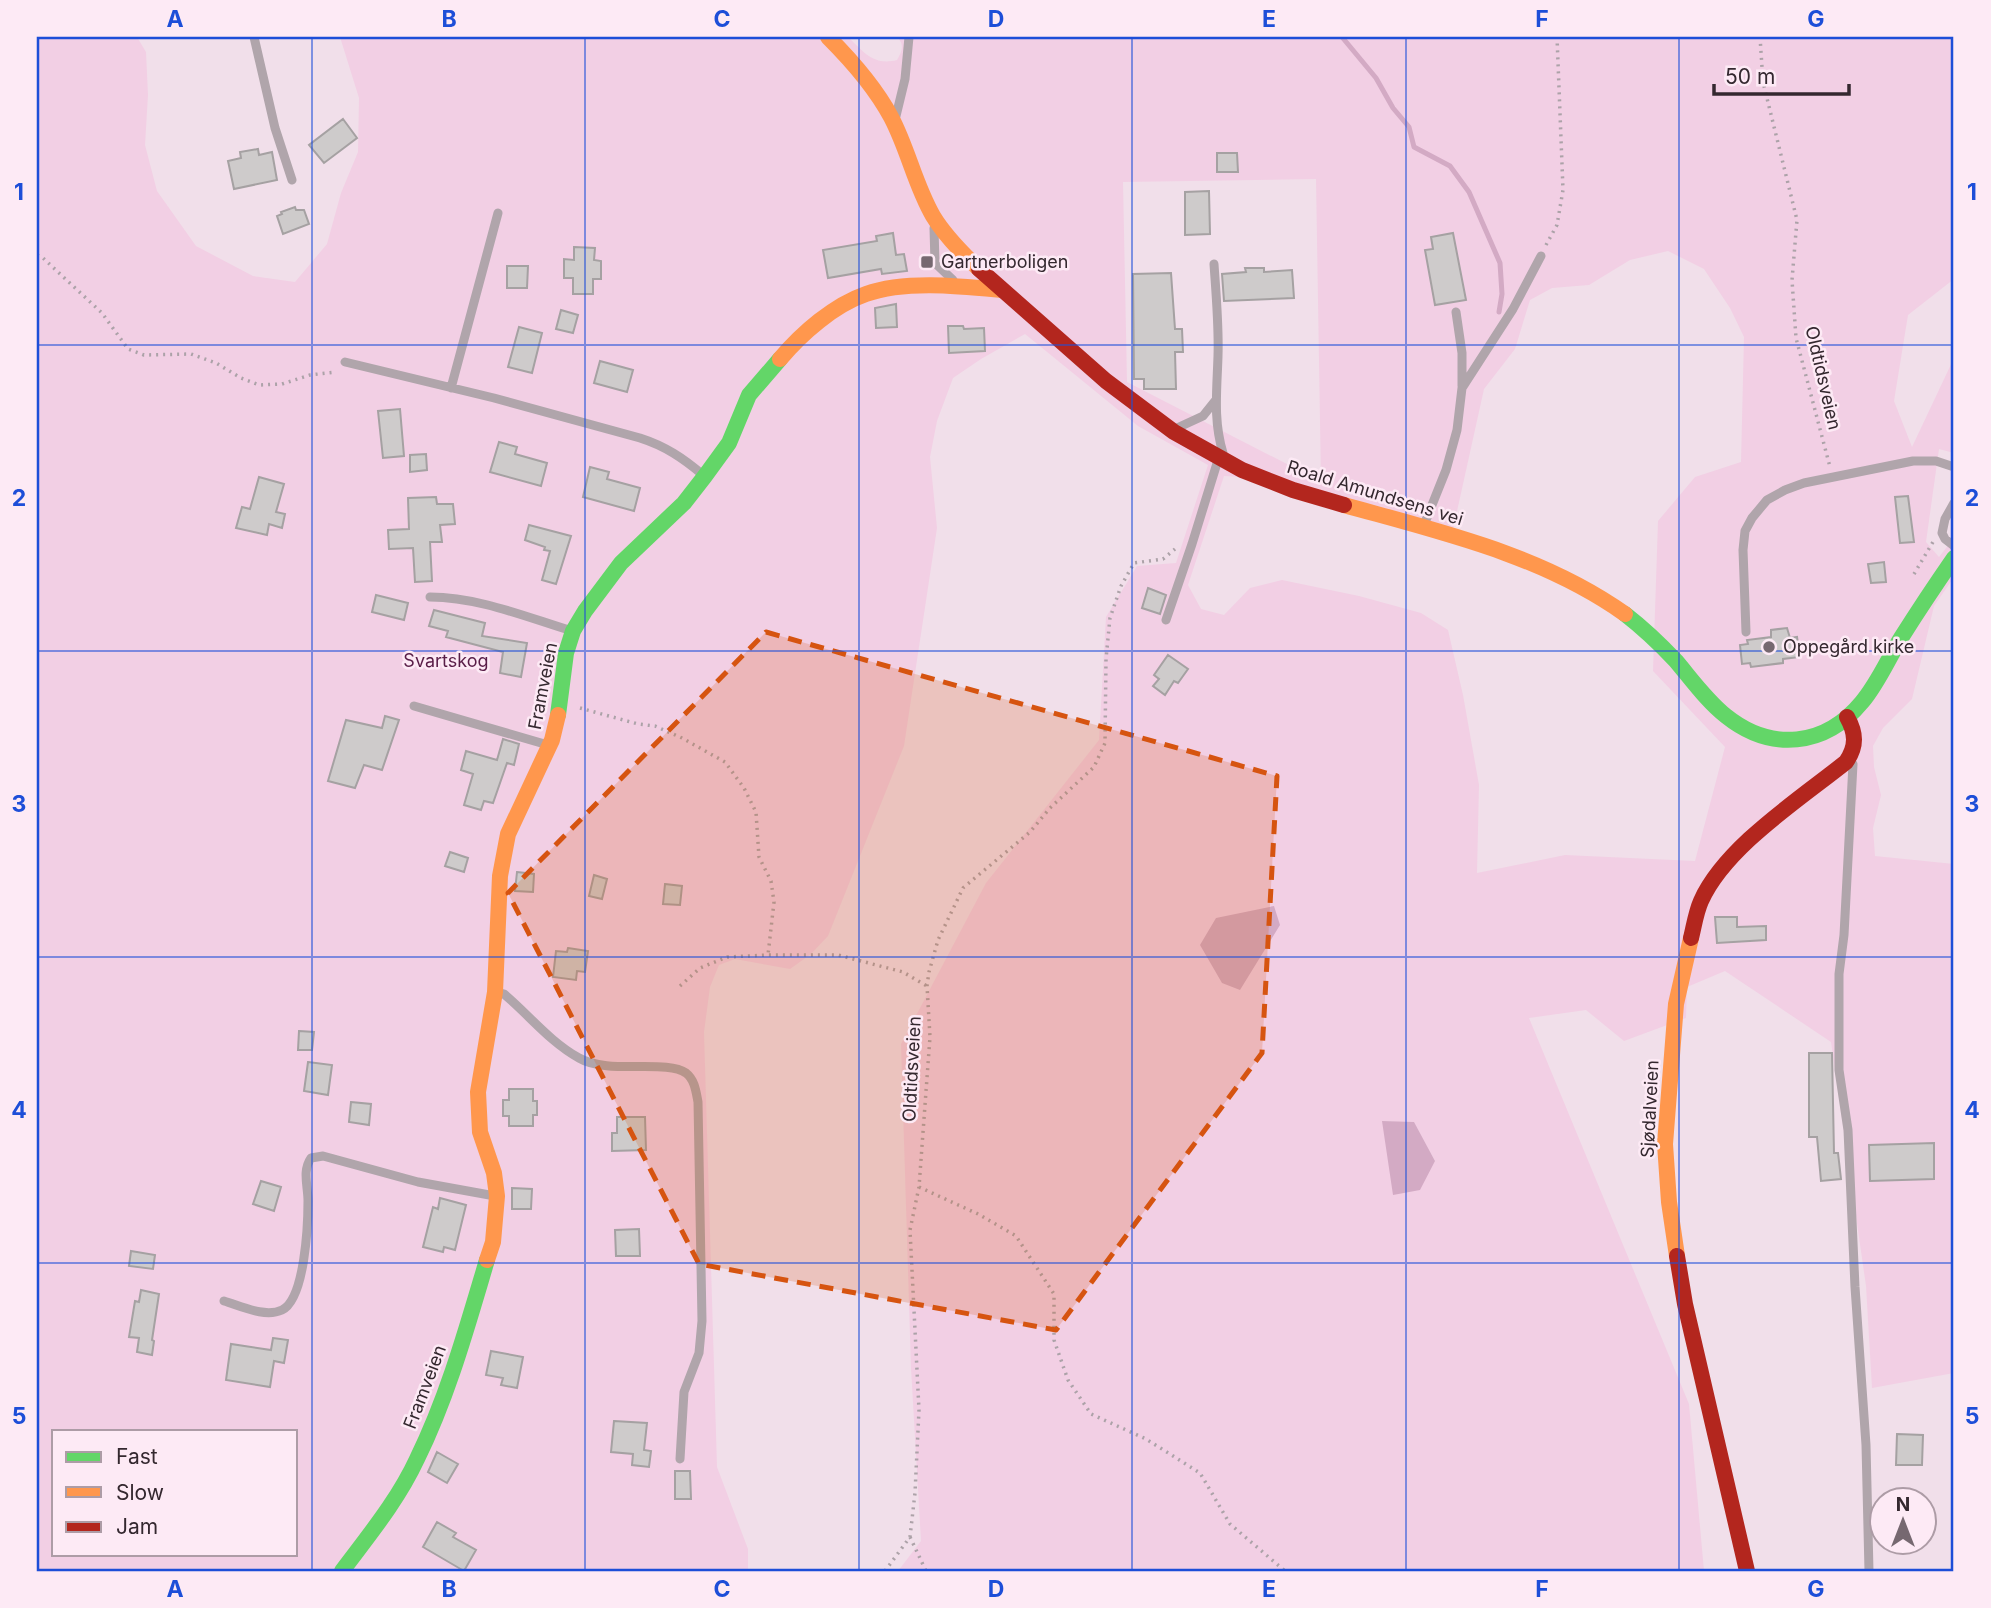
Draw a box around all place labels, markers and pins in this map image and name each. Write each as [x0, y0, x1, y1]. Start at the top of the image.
place label: Gartnerboligen [941, 251, 1068, 272]
marker: Gartnerboligen [919, 254, 935, 270]
place label: Oppegård kirke [1783, 636, 1914, 657]
marker: Oppegård kirke [1761, 639, 1777, 655]

